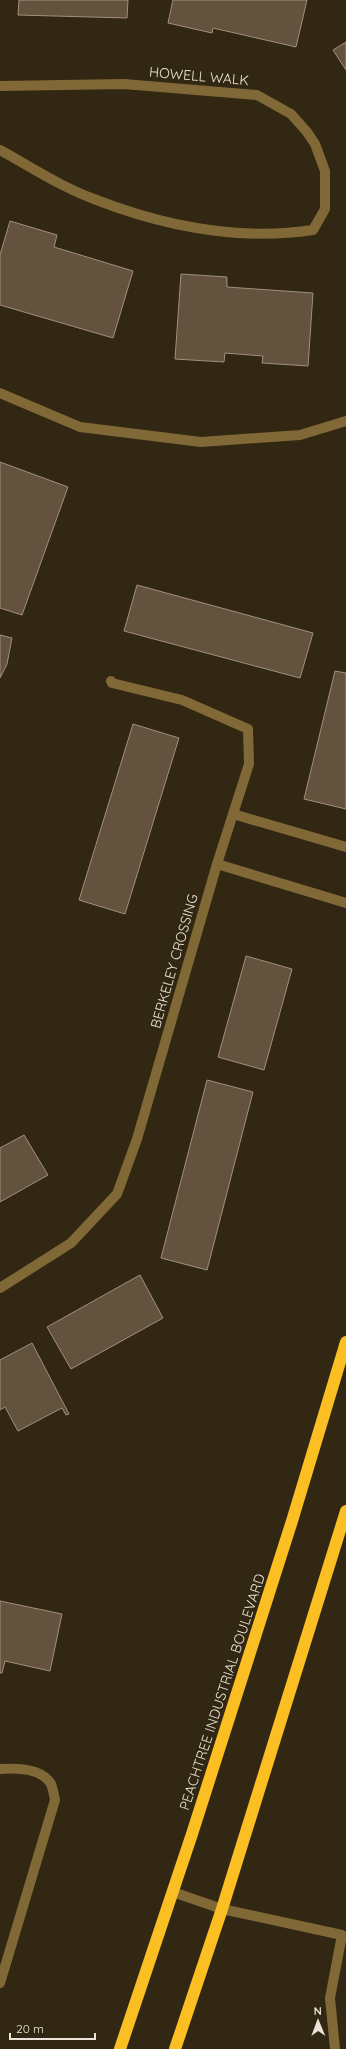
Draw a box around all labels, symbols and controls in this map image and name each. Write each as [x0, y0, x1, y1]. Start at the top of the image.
street label: HOWELL WALK [148, 63, 250, 89]
street label: BERKELEY CROSSING [146, 892, 202, 1030]
street label: PEACHTREE INDUSTRIAL BOULEVARD [175, 1571, 269, 1813]
north arrow [298, 2001, 338, 2041]
text: N [314, 2004, 322, 2018]
scale bar [10, 2015, 95, 2041]
text: 20 m [16, 2021, 44, 2036]

